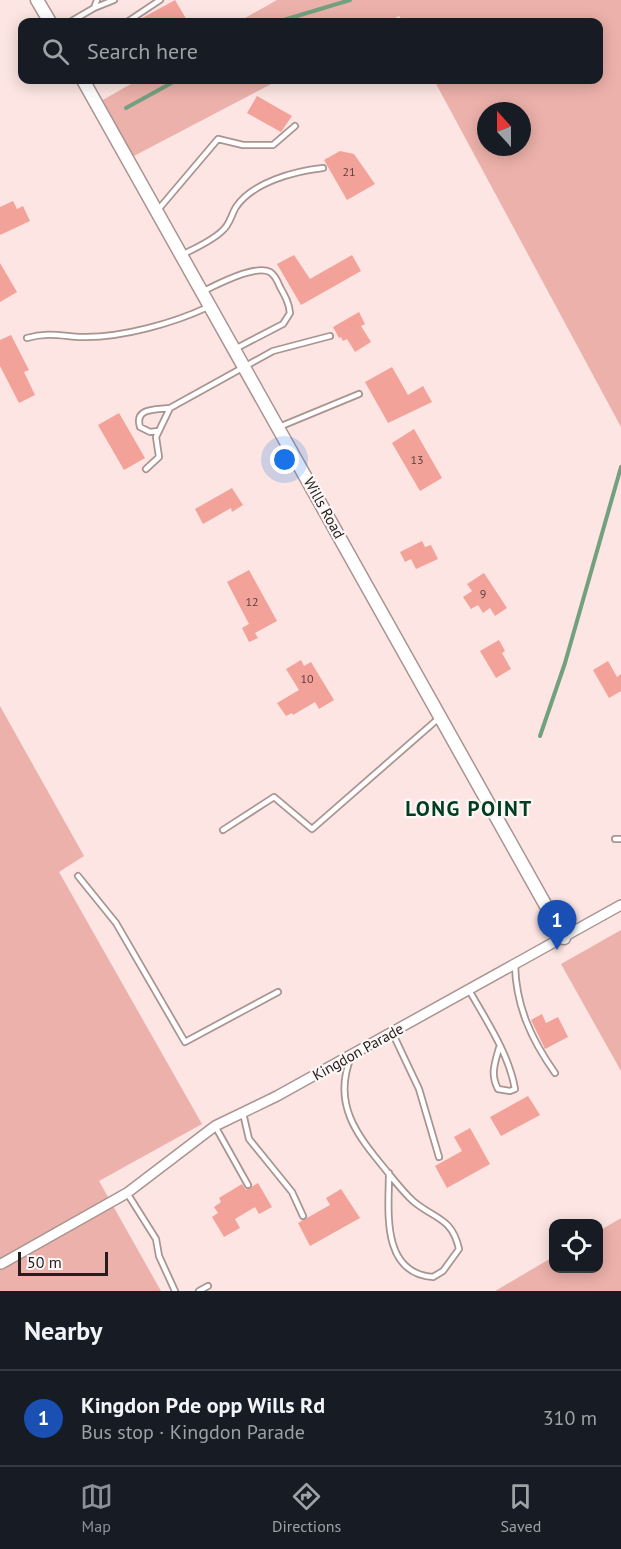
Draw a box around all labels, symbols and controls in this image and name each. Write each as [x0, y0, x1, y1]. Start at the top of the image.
search box [18, 18, 603, 84]
icon: search [39, 35, 72, 68]
text: Search here [87, 37, 198, 65]
north arrow [477, 102, 531, 156]
house number: 21 [342, 164, 356, 179]
your location [270, 445, 299, 474]
house number: 13 [410, 452, 424, 467]
street label: Wills Road [300, 474, 349, 542]
house number: 9 [480, 586, 486, 601]
house number: 12 [245, 594, 259, 609]
house number: 10 [300, 671, 314, 686]
district label: LONG POINT [405, 795, 533, 822]
pin: 1 [538, 900, 576, 950]
street label: Kingdon Parade [309, 1019, 407, 1084]
map controls [549, 1219, 603, 1273]
button: locate [549, 1219, 603, 1273]
scale bar [18, 1249, 108, 1276]
text: 50 m [27, 1252, 62, 1272]
text: Nearby [24, 1314, 102, 1347]
text: Kingdon Pde opp Wills Rd [81, 1391, 325, 1419]
text: 1 [38, 1405, 49, 1431]
text: 310 m [543, 1405, 597, 1431]
text: Bus stop · Kingdon Parade [81, 1419, 305, 1445]
tab: Map [80, 1480, 113, 1536]
tab: Directions [272, 1480, 341, 1536]
tab: Saved [501, 1480, 541, 1536]

